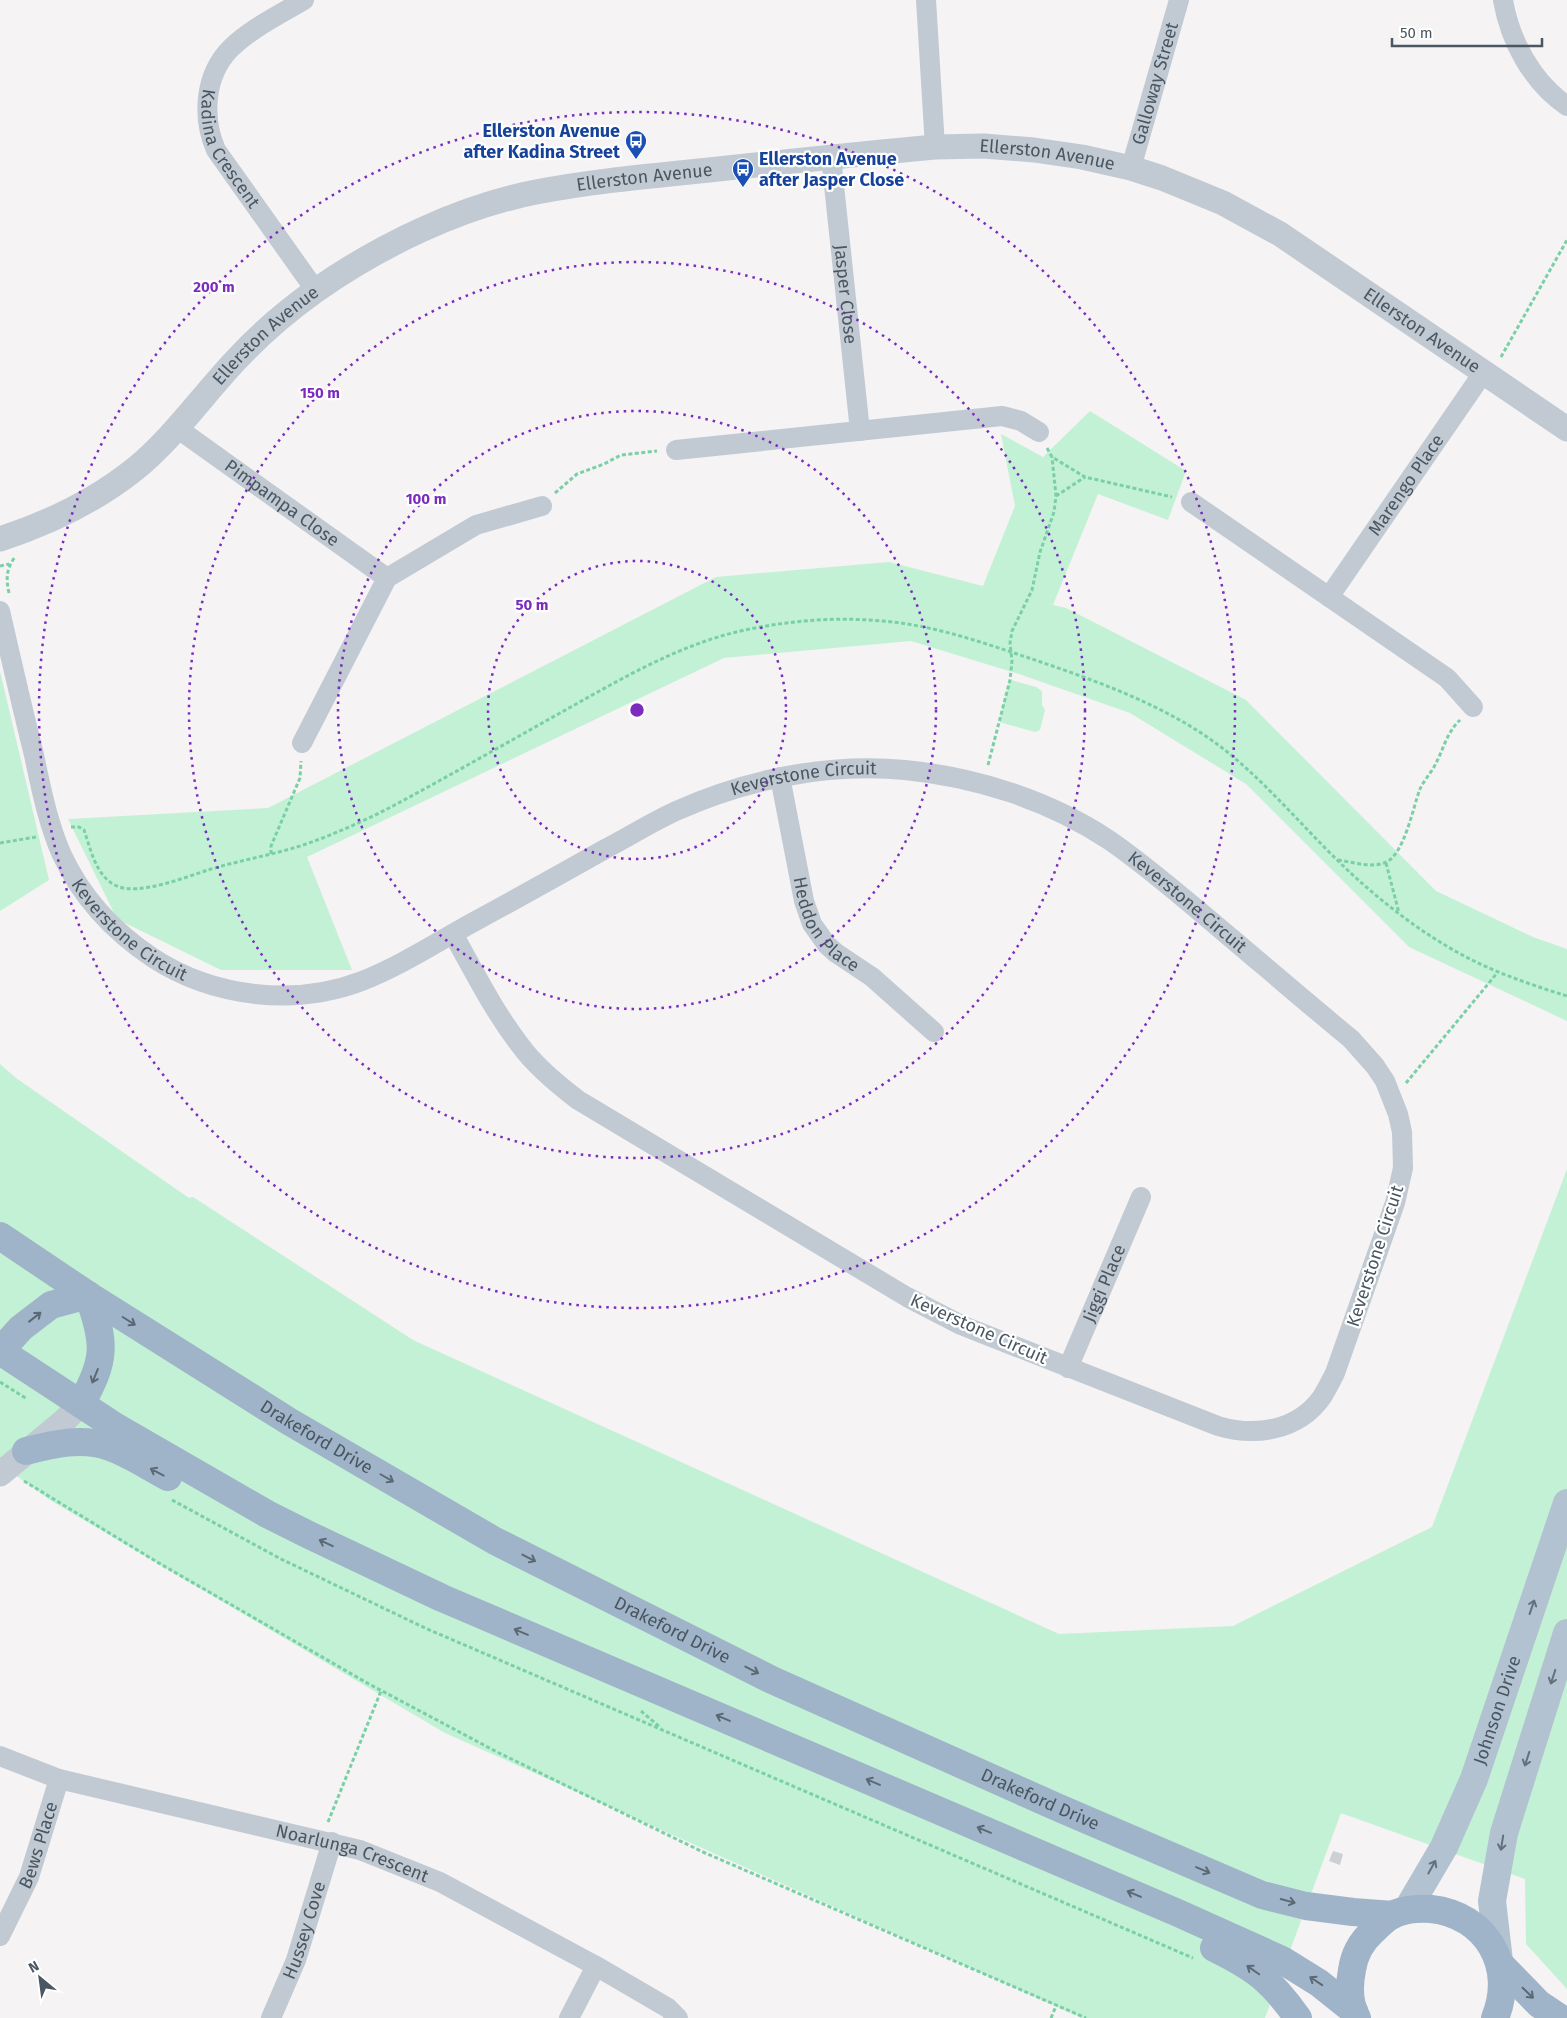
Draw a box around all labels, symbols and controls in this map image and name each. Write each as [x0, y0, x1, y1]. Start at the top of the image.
scale bar [1392, 15, 1542, 47]
street label: Galloway Street [1127, 19, 1183, 147]
text: 50 m [1400, 24, 1433, 42]
street label: Kadina Crescent [196, 87, 265, 213]
place label: Ellerston Avenue after Kadina Street [463, 120, 621, 163]
bus stop icon: Ellerston Avenue after Kadina Street [624, 129, 648, 160]
street label: Ellerston Avenue [979, 135, 1117, 175]
place label: Ellerston Avenue after Jasper Close [759, 148, 904, 191]
bus stop icon: Ellerston Avenue after Jasper Close [731, 157, 755, 188]
street label: Ellerston Avenue [575, 159, 714, 196]
street label: Jasper Close [829, 244, 862, 345]
text: 200 m [193, 278, 235, 296]
street label: Ellerston Avenue [208, 281, 323, 390]
street label: Ellerston Avenue [1359, 283, 1485, 378]
text: 150 m [300, 384, 340, 402]
street label: Marengo Place [1363, 430, 1449, 540]
street label: Pimpampa Close [220, 455, 344, 551]
text: 100 m [406, 490, 446, 508]
text: 50 m [515, 596, 549, 614]
centre of rings [628, 701, 646, 719]
street label: Keverstone Circuit [728, 757, 877, 801]
street label: Keverstone Circuit [1123, 846, 1252, 958]
street label: Keverstone Circuit [67, 875, 191, 986]
street label: Heddon Place [789, 875, 864, 977]
street label: Keverstone Circuit [1342, 1182, 1408, 1330]
street label: Jiggi Place [1078, 1241, 1130, 1326]
street label: Keverstone Circuit [907, 1289, 1051, 1369]
one-way arrow [28, 1312, 42, 1322]
one-way arrow [121, 1316, 135, 1326]
one-way arrow [90, 1368, 100, 1383]
street label: Drakeford Drive [256, 1395, 377, 1479]
one-way arrow [150, 1467, 165, 1477]
one-way arrow [380, 1474, 394, 1484]
one-way arrow [319, 1538, 334, 1548]
one-way arrow [521, 1554, 536, 1563]
street label: Drakeford Drive [611, 1592, 734, 1668]
one-way arrow [1527, 1600, 1537, 1616]
one-way arrow [514, 1626, 529, 1636]
street label: Johnson Drive [1469, 1653, 1526, 1768]
one-way arrow [744, 1666, 759, 1675]
one-way arrow [1548, 1669, 1557, 1684]
one-way arrow [716, 1713, 731, 1723]
one-way arrow [1522, 1750, 1531, 1766]
street label: Drakeford Drive [977, 1764, 1103, 1835]
one-way arrow [866, 1777, 881, 1787]
street label: Bews Place [14, 1799, 62, 1892]
street label: Noarlunga Crescent [274, 1820, 432, 1887]
one-way arrow [977, 1825, 992, 1835]
one-way arrow [1497, 1834, 1507, 1850]
one-way arrow [1427, 1860, 1437, 1875]
one-way arrow [1195, 1865, 1210, 1875]
street label: Hussey Cove [278, 1879, 330, 1983]
one-way arrow [1127, 1889, 1142, 1899]
one-way arrow [1280, 1897, 1296, 1907]
north arrow [15, 1953, 65, 2003]
text: N [26, 1957, 42, 1977]
one-way arrow [1247, 1965, 1261, 1975]
one-way arrow [1309, 1976, 1323, 1986]
one-way arrow [1522, 1987, 1534, 1999]

